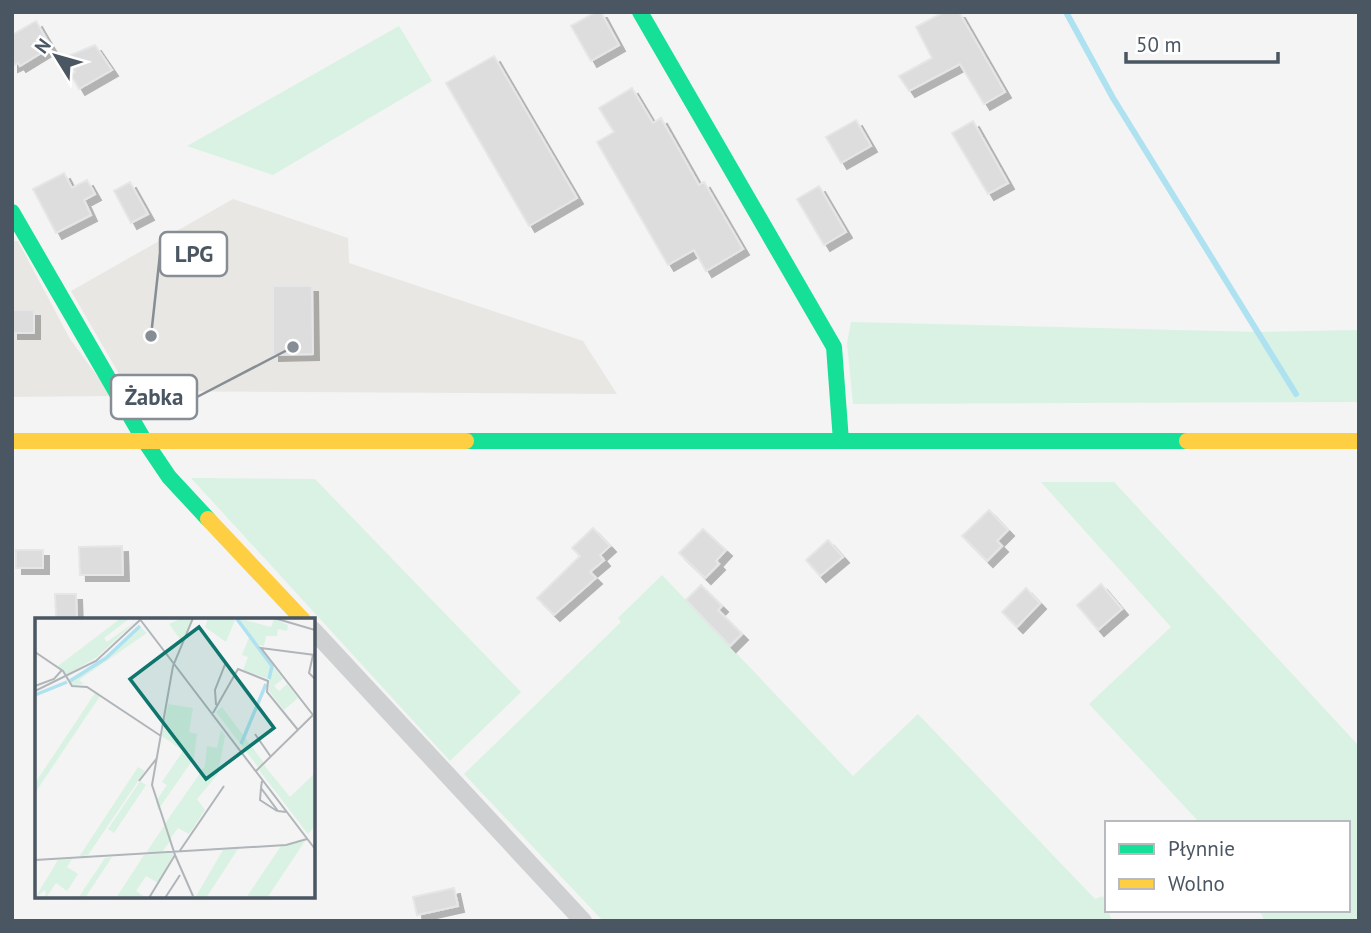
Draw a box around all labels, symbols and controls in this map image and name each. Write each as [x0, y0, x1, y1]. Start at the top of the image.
north arrow [21, 21, 91, 91]
scale bar [1126, 21, 1278, 65]
text: 50 m [1136, 31, 1182, 58]
text: N [29, 34, 56, 58]
callout: LPG [160, 232, 227, 276]
text: LPG [175, 239, 213, 268]
callout: Żabka [111, 375, 197, 419]
text: Żabka [125, 382, 183, 411]
inset map [35, 618, 315, 898]
legend [1105, 821, 1350, 912]
text: Płynnie [1168, 835, 1235, 862]
text: Wolno [1168, 870, 1225, 897]

